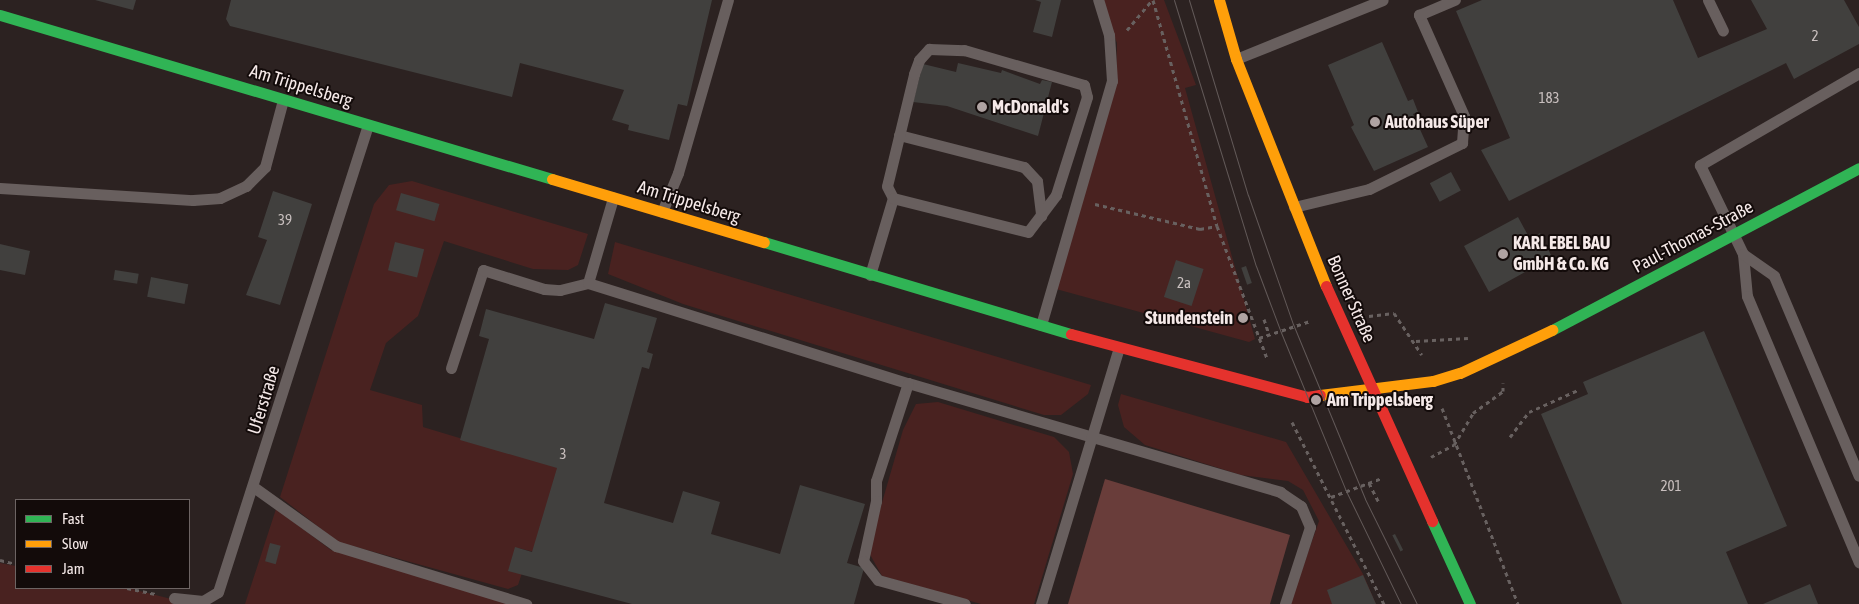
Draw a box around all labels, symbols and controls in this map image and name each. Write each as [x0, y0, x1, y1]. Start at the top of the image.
house number: 2 [1811, 27, 1819, 45]
street label: Am Trippelsberg [247, 60, 355, 112]
house number: 183 [1538, 89, 1560, 107]
place label: McDonald's [992, 96, 1069, 118]
marker: McDonald's [976, 101, 988, 113]
place label: Autohaus Süper [1385, 111, 1489, 133]
marker: Autohaus Süper [1369, 116, 1381, 128]
street label: Am Trippelsberg [635, 176, 743, 228]
street label: Paul-Thomas-Straße [1629, 196, 1757, 278]
house number: 39 [278, 211, 292, 229]
place label: KARL EBEL BAU GmbH & Co. KG [1513, 233, 1610, 276]
marker: KARL EBEL BAU GmbH & Co. KG [1497, 248, 1509, 260]
street label: Bonner Straße [1322, 252, 1380, 346]
house number: 2a [1177, 274, 1191, 292]
place label: Stundenstein [1145, 307, 1233, 329]
marker: Stundenstein [1237, 312, 1249, 324]
street label: Uferstraße [243, 363, 285, 437]
place label: Am Trippelsberg [1327, 389, 1433, 411]
marker: Am Trippelsberg [1309, 393, 1323, 407]
house number: 3 [559, 445, 567, 463]
house number: 201 [1660, 477, 1682, 495]
legend [15, 499, 190, 589]
text: Fast [62, 510, 84, 527]
text: Slow [62, 535, 88, 552]
text: Jam [62, 560, 85, 577]

